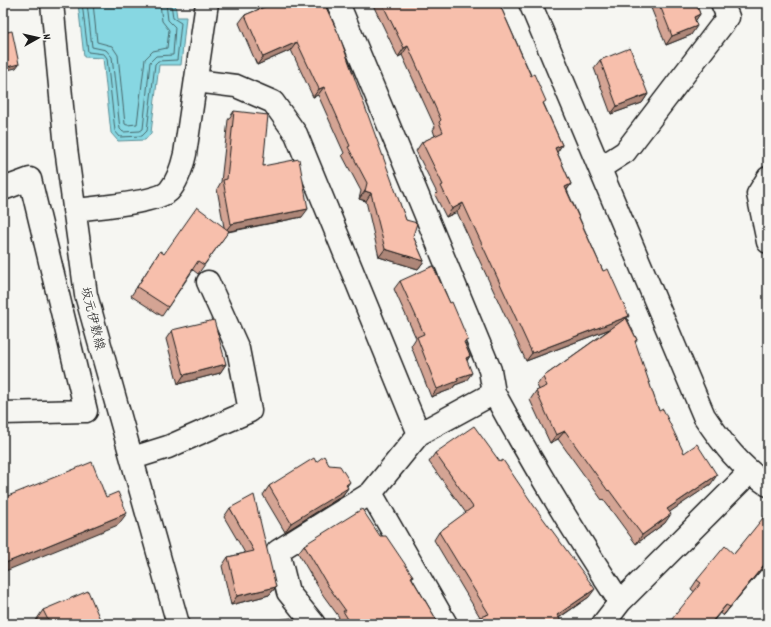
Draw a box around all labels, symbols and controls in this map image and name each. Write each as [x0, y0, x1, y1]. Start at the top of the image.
north arrow [18, 18, 58, 58]
text: N [38, 33, 54, 41]
street label: 坂元伊敷線 [74, 285, 109, 353]

